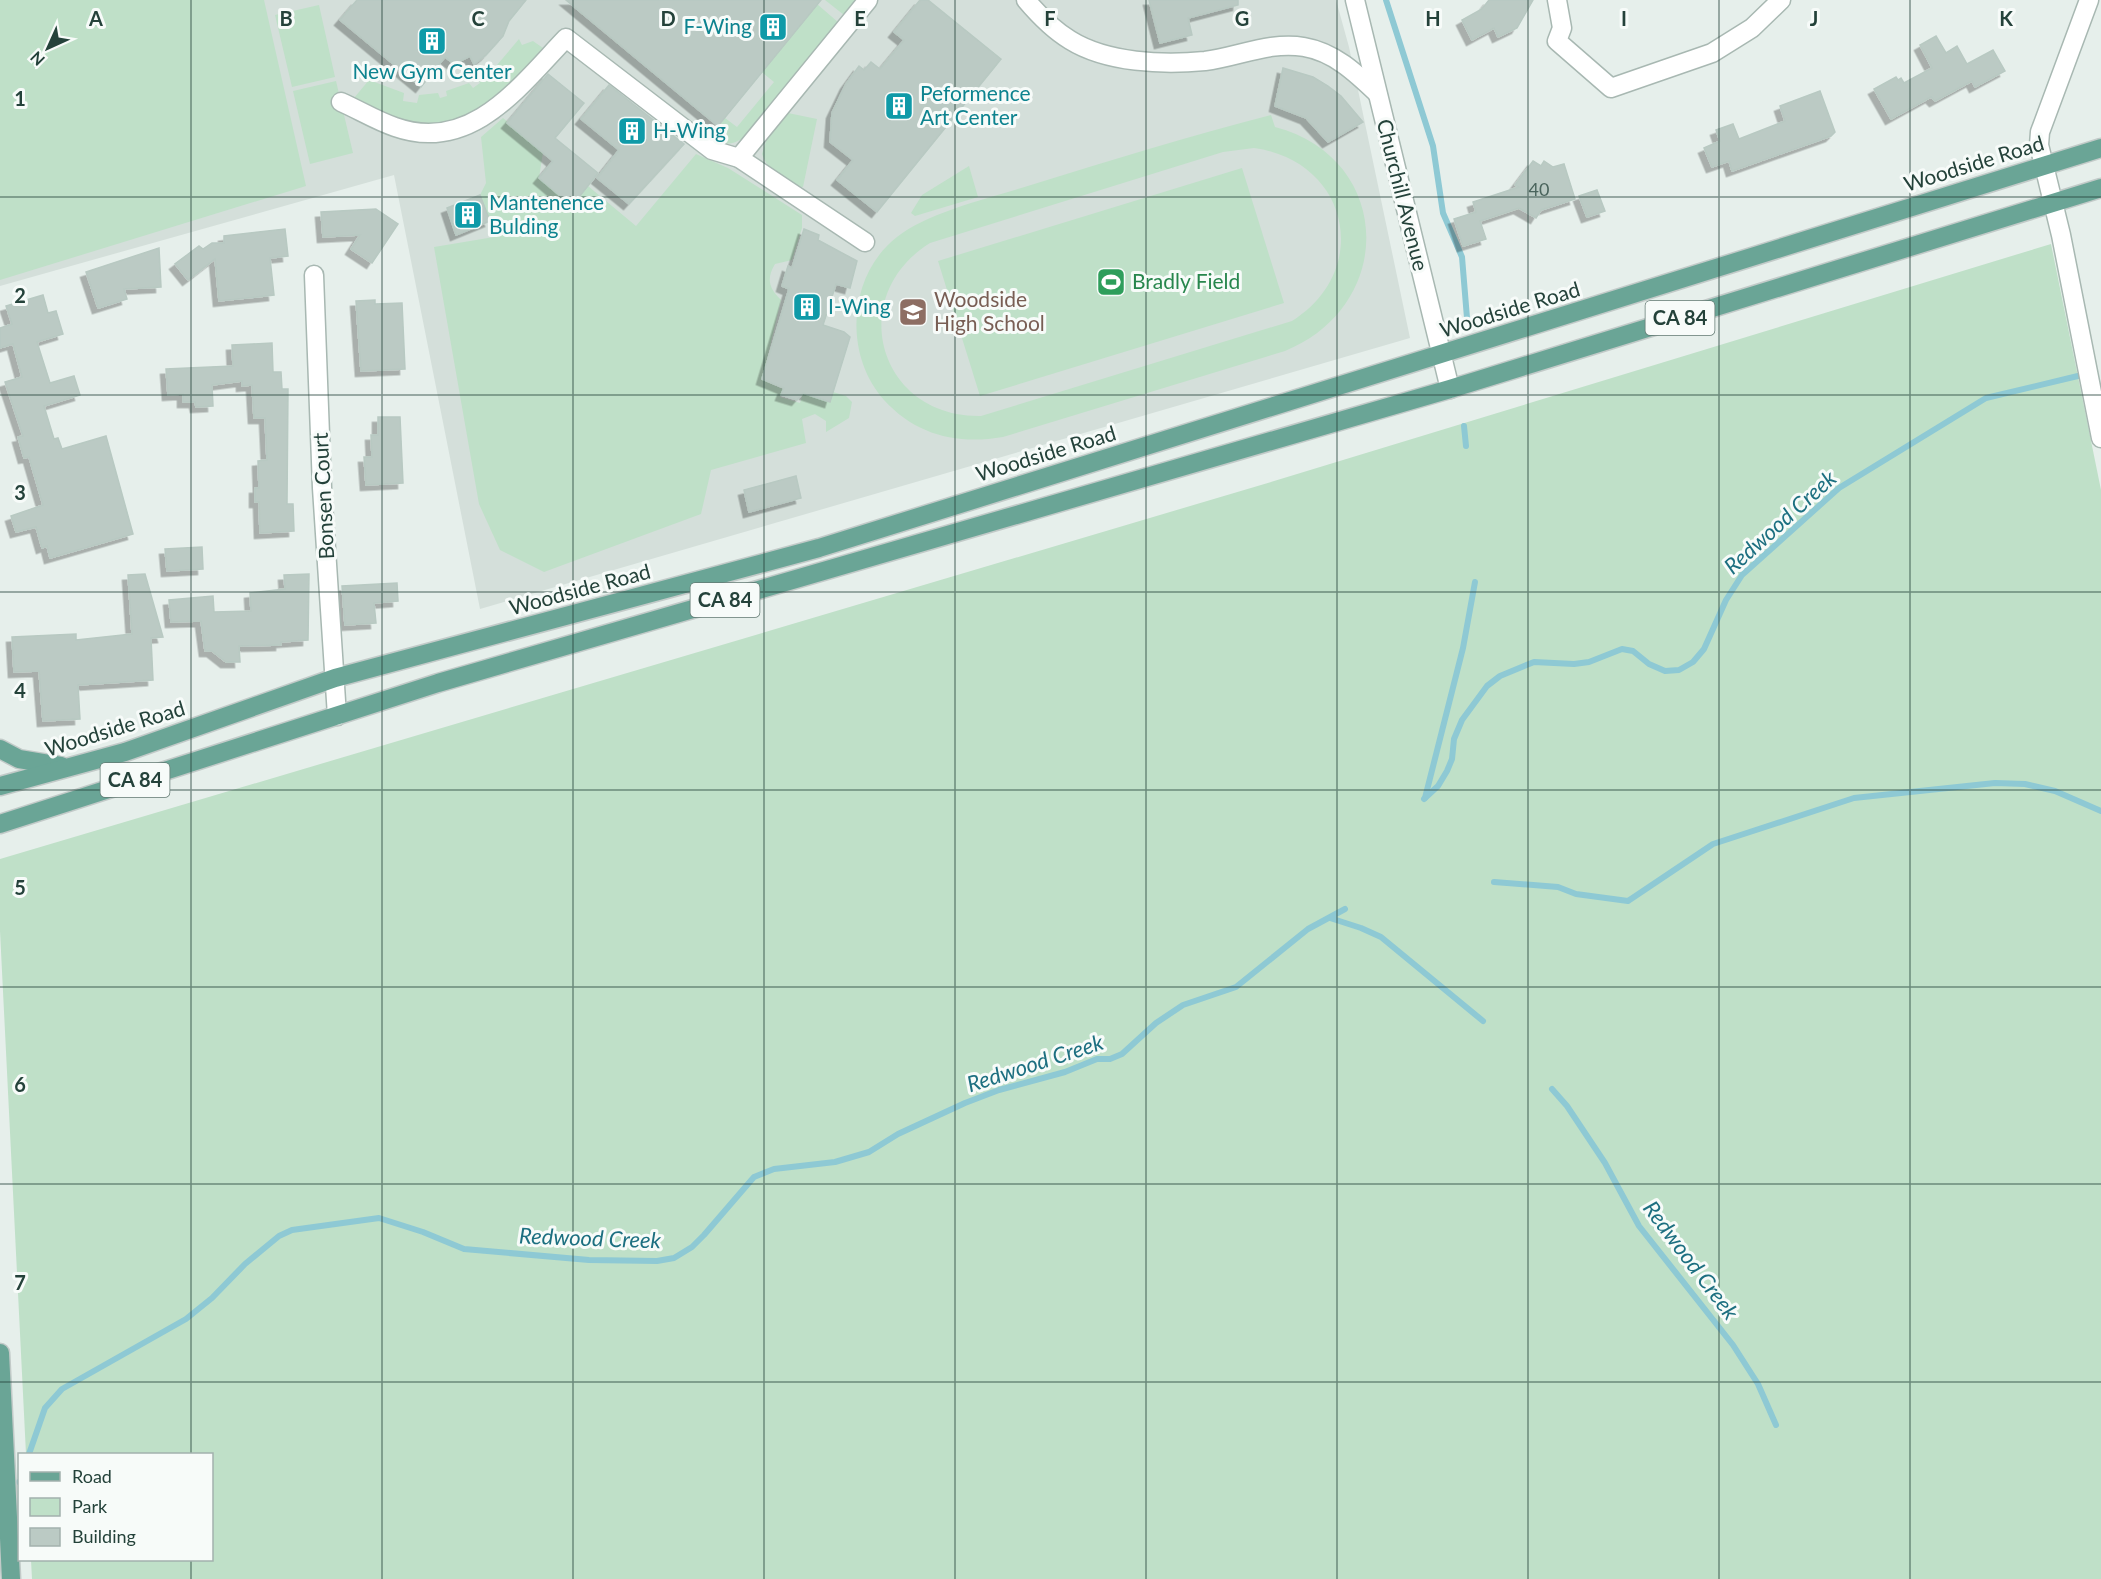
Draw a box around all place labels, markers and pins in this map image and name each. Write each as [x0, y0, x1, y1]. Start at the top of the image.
building icon: F-Wing [757, 11, 789, 43]
place label: F-Wing [684, 13, 752, 38]
building icon: New Gym Center [416, 25, 448, 57]
place label: New Gym Center [352, 58, 512, 83]
place label: Peformence Art Center [920, 80, 1031, 129]
building icon: Peformence Art Center [883, 90, 915, 122]
building icon: H-Wing [616, 115, 648, 147]
place label: H-Wing [653, 117, 726, 142]
place label: Mantenence Bulding [489, 189, 604, 238]
building icon: Mantenence Bulding [452, 199, 484, 231]
sports icon: Bradly Field [1095, 266, 1127, 298]
place label: Bradly Field [1132, 268, 1240, 293]
place label: Woodside High School [934, 286, 1045, 335]
building icon: I-Wing [791, 291, 823, 323]
place label: I-Wing [828, 293, 891, 318]
school or university icon: Woodside High School [897, 296, 929, 328]

